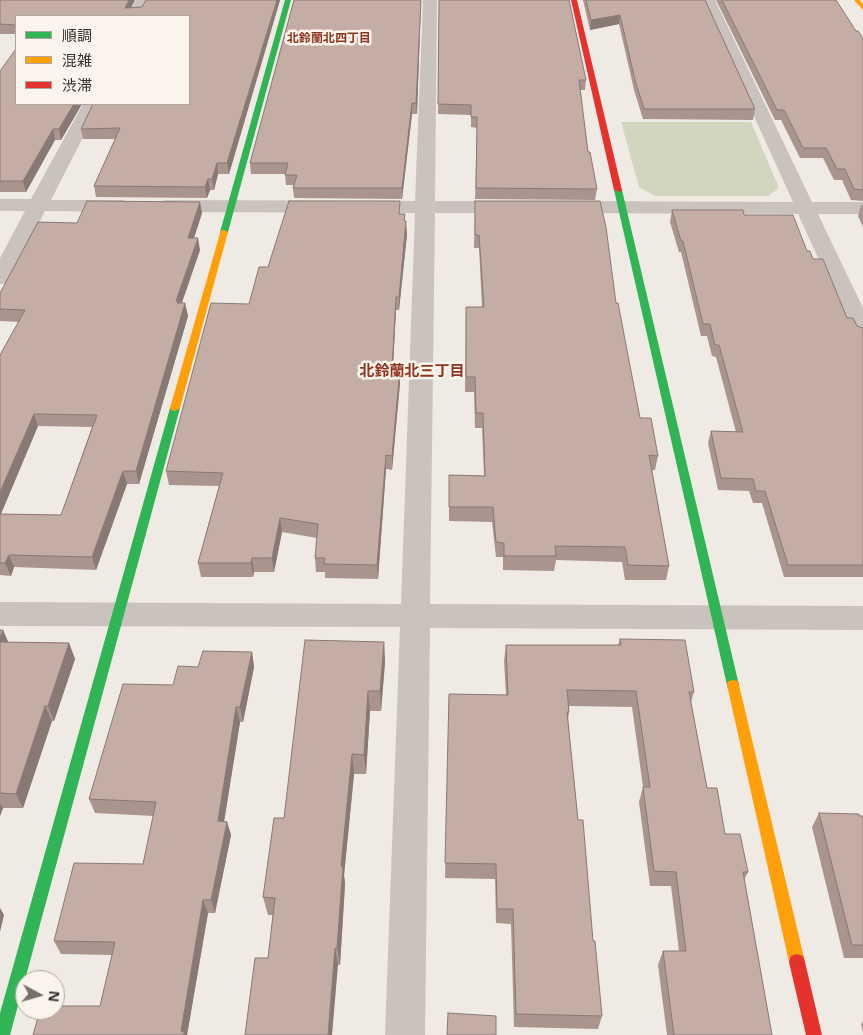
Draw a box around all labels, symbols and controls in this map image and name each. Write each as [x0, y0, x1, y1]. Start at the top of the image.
legend [15, 15, 190, 105]
text: 順調 [62, 25, 92, 45]
district label: 北鈴蘭北四丁目 [287, 32, 371, 46]
text: 混雑 [62, 50, 92, 70]
text: 渋滞 [62, 75, 92, 95]
district label: 北鈴蘭北三丁目 [360, 363, 464, 381]
north arrow [15, 970, 65, 1020]
text: N [44, 990, 64, 1003]

